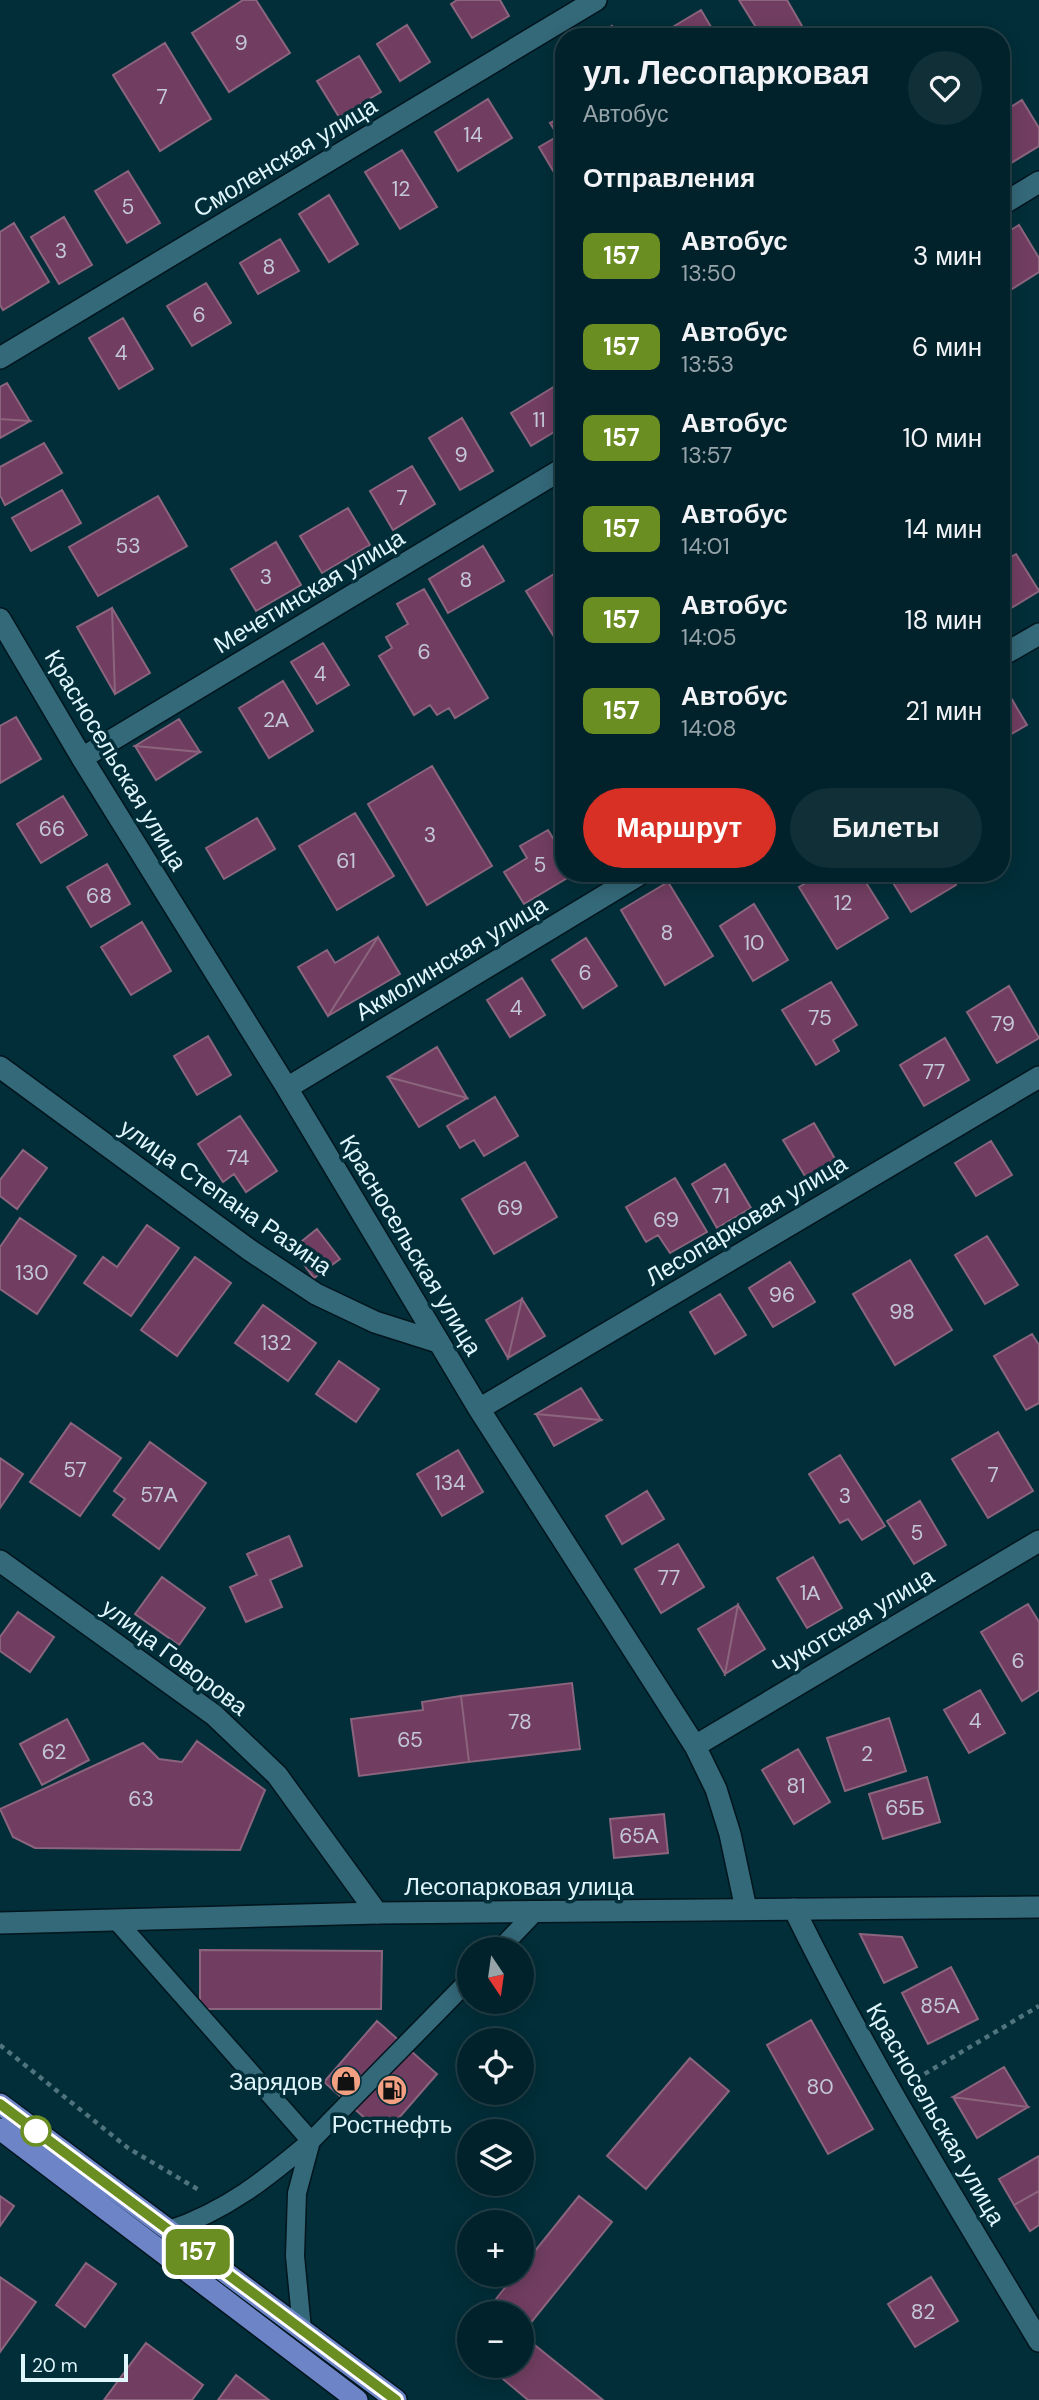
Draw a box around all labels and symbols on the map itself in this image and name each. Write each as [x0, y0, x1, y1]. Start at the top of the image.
house number: 9 [234, 29, 248, 57]
house number: 7 [156, 83, 168, 111]
street label: Смоленская улица [187, 90, 383, 224]
house number: 14 [463, 121, 483, 149]
house number: 12 [392, 175, 410, 203]
house number: 5 [122, 193, 134, 221]
house number: 3 [55, 237, 67, 265]
house number: 8 [263, 253, 275, 281]
house number: 6 [192, 301, 206, 329]
house number: 4 [115, 339, 128, 367]
house number: 11 [532, 406, 546, 434]
house number: 9 [454, 441, 468, 469]
house number: 7 [396, 484, 408, 512]
street label: Мечетинская улица [208, 521, 411, 660]
house number: 53 [115, 532, 141, 560]
house number: 3 [260, 563, 272, 591]
house number: 8 [460, 566, 472, 594]
house number: 6 [417, 638, 431, 666]
street label: Красносельская улица [38, 644, 195, 877]
house number: 4 [314, 660, 327, 688]
house number: 2А [263, 706, 289, 734]
house number: 66 [39, 815, 65, 843]
house number: 3 [424, 821, 436, 849]
house number: 61 [336, 847, 356, 875]
house number: 5 [534, 851, 546, 879]
house number: 68 [86, 882, 112, 910]
street label: Акмолинская улица [349, 888, 553, 1027]
house number: 12 [834, 889, 852, 917]
house number: 8 [661, 919, 673, 947]
house number: 10 [744, 929, 764, 957]
house number: 6 [578, 959, 592, 987]
house number: 4 [510, 994, 523, 1022]
house number: 75 [808, 1004, 832, 1032]
house number: 79 [991, 1010, 1015, 1038]
house number: 77 [923, 1058, 945, 1086]
street label: улица Степана Разина [114, 1112, 339, 1282]
street label: Красносельская улица [333, 1129, 490, 1362]
house number: 74 [227, 1144, 250, 1172]
street label: Лесопарковая улица [640, 1147, 853, 1292]
house number: 71 [712, 1182, 730, 1210]
house number: 69 [497, 1194, 523, 1222]
house number: 69 [653, 1206, 679, 1234]
house number: 130 [15, 1259, 49, 1287]
house number: 96 [769, 1281, 795, 1309]
house number: 98 [889, 1298, 915, 1326]
house number: 132 [260, 1329, 292, 1357]
house number: 57 [63, 1456, 87, 1484]
house number: 7 [987, 1461, 999, 1489]
house number: 134 [434, 1469, 466, 1497]
house number: 57А [140, 1481, 178, 1509]
house number: 3 [839, 1482, 851, 1510]
house number: 5 [911, 1519, 923, 1547]
street label: Чукотская улица [766, 1560, 940, 1682]
house number: 77 [658, 1564, 680, 1592]
house number: 1А [800, 1579, 820, 1607]
street label: улица Говорова [96, 1592, 255, 1723]
house number: 6 [1011, 1647, 1025, 1675]
house number: 4 [969, 1707, 982, 1735]
house number: 78 [508, 1708, 532, 1736]
house number: 65 [397, 1726, 423, 1754]
house number: 62 [42, 1738, 66, 1766]
house number: 2 [861, 1740, 873, 1768]
house number: 81 [787, 1772, 805, 1800]
house number: 63 [128, 1785, 154, 1813]
house number: 65Б [885, 1794, 925, 1822]
house number: 65А [619, 1822, 659, 1850]
street label: Лесопарковая улица [404, 1871, 635, 1902]
north arrow [457, 1937, 534, 2014]
house number: 85А [920, 1992, 960, 2020]
street label: Красносельская улица [860, 1997, 1013, 2231]
shop icon: Зарядов [329, 2064, 363, 2098]
place label: Зарядов [229, 2066, 323, 2097]
fuel station icon: Ростнефть [375, 2073, 409, 2107]
house number: 80 [806, 2073, 834, 2101]
place label: Ростнефть [332, 2109, 452, 2140]
unlabelled marker [21, 2116, 51, 2146]
line badge: 157 [158, 2229, 238, 2275]
house number: 82 [911, 2298, 935, 2326]
scale bar [21, 2351, 128, 2383]

